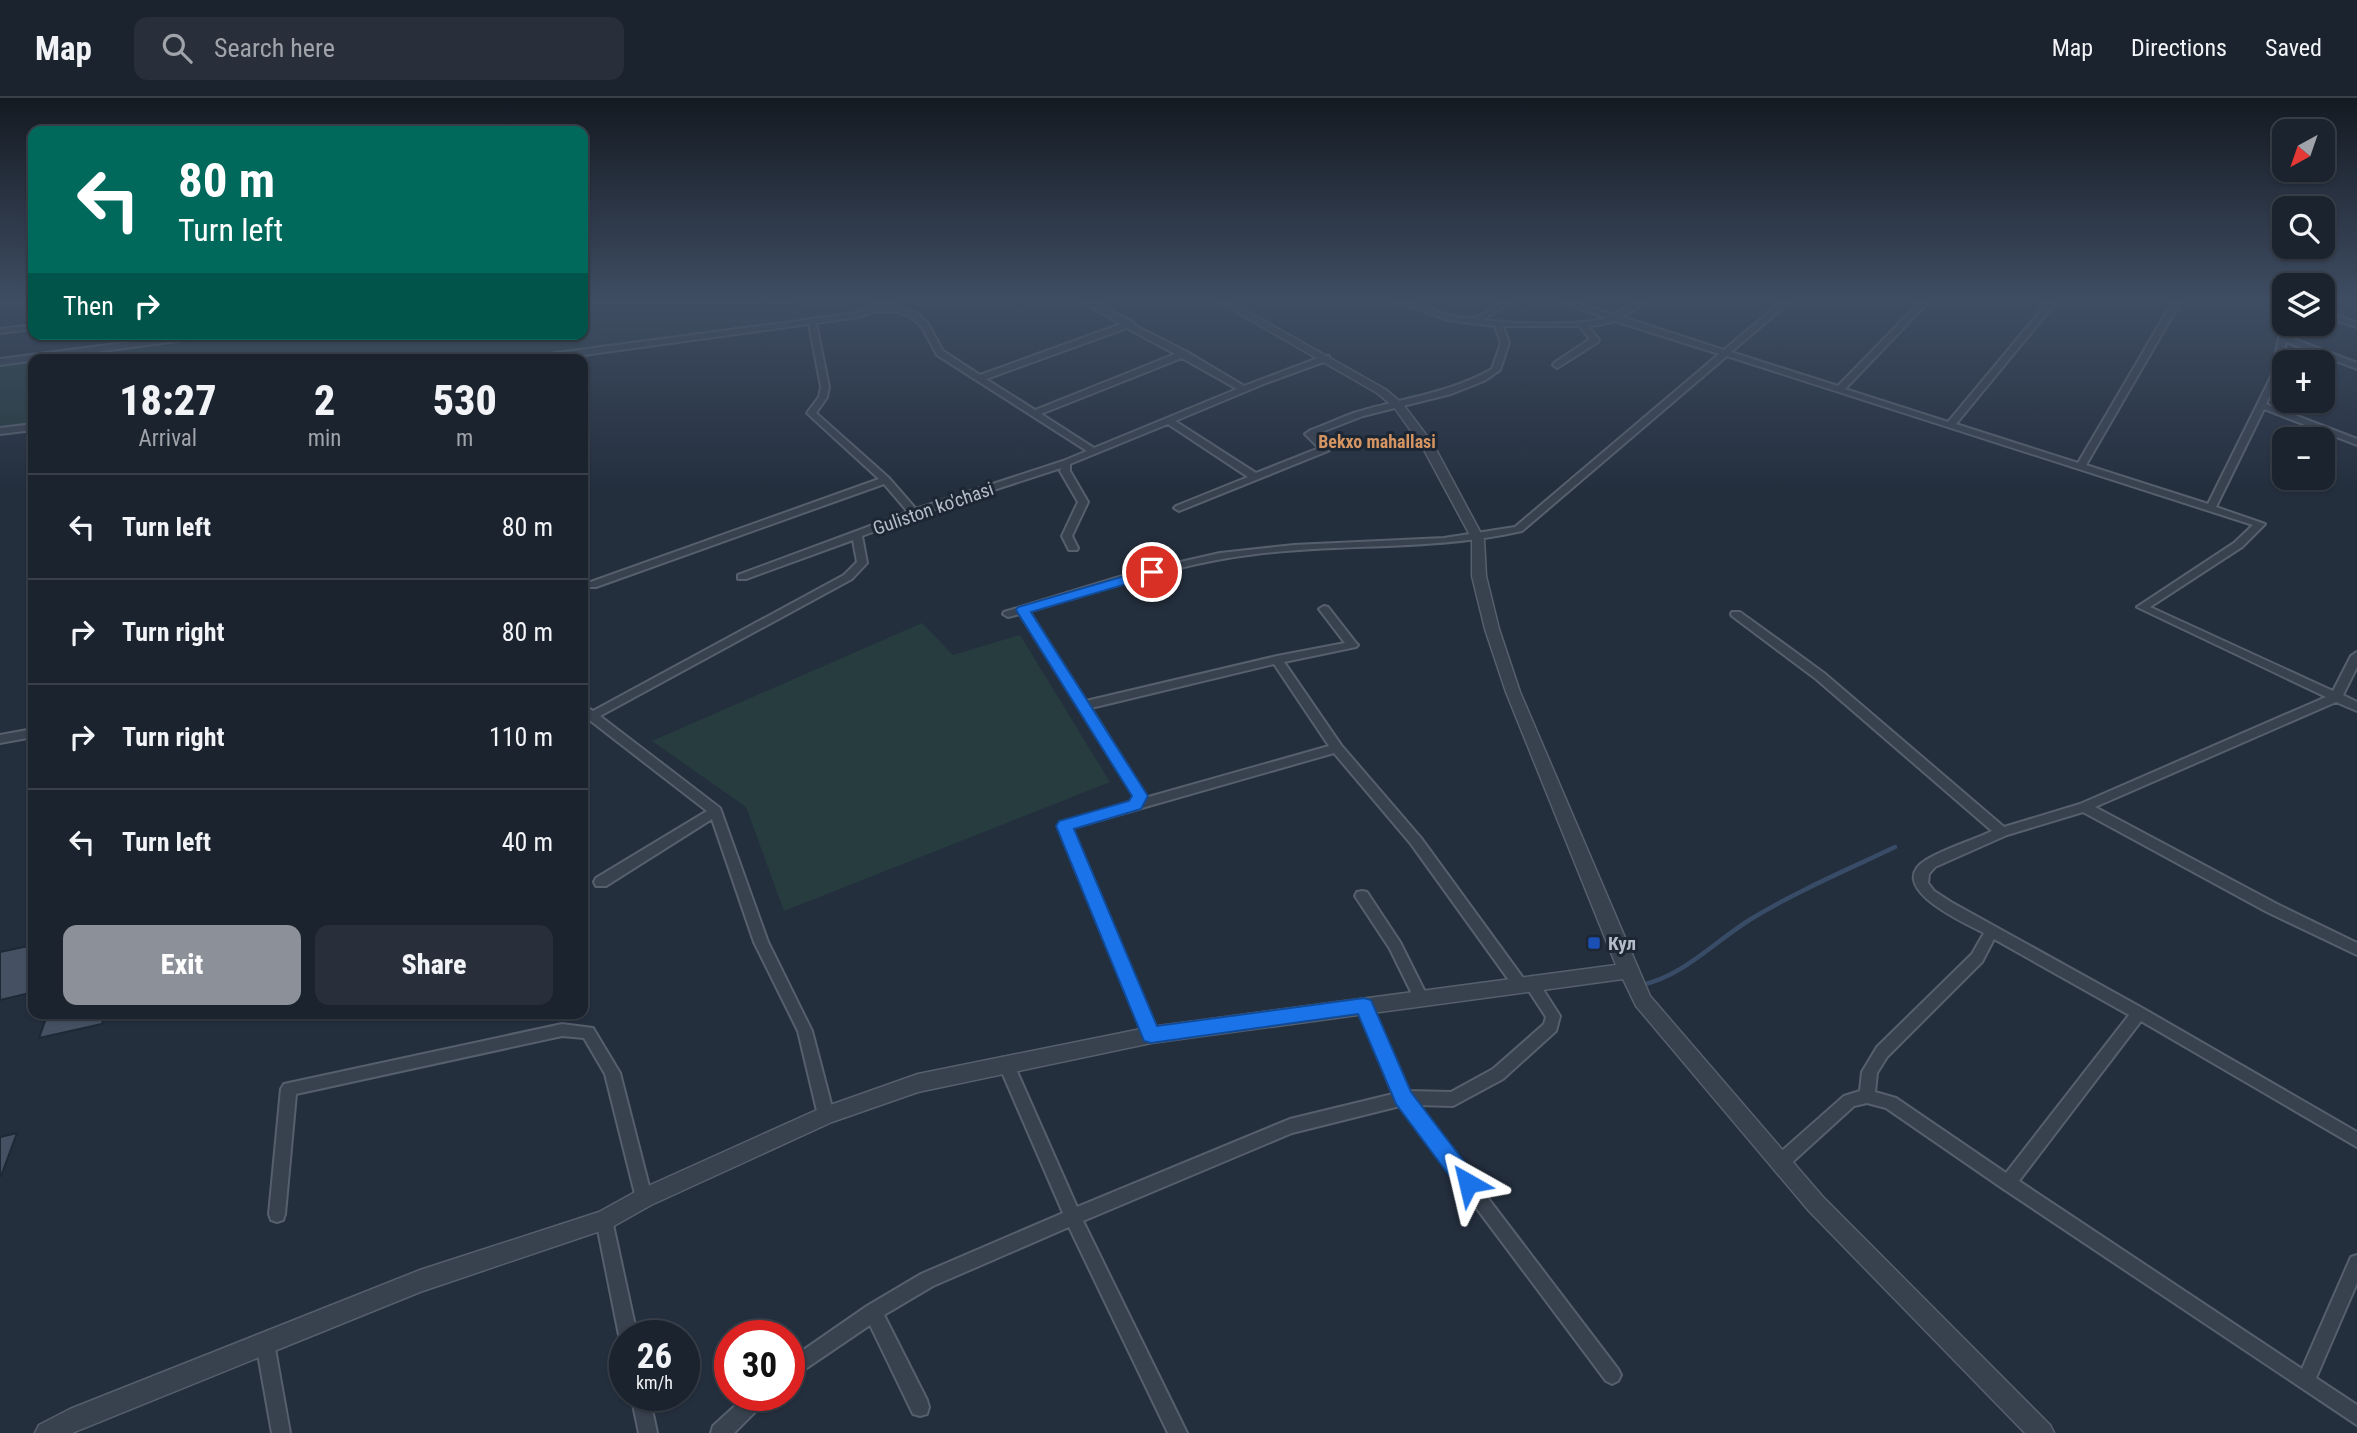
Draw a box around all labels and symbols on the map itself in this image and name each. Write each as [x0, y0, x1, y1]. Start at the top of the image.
north arrow [2272, 119, 2334, 182]
district label: Bekxo mahallasi [1318, 431, 1436, 452]
street label: Guliston ko'chasi [870, 477, 996, 540]
pin [1122, 542, 1182, 602]
place label: Кул [1608, 932, 1636, 955]
marker: Кул [1586, 935, 1602, 951]
position arrow [1431, 1146, 1505, 1220]
speed limit sign: 30 [714, 1320, 805, 1411]

